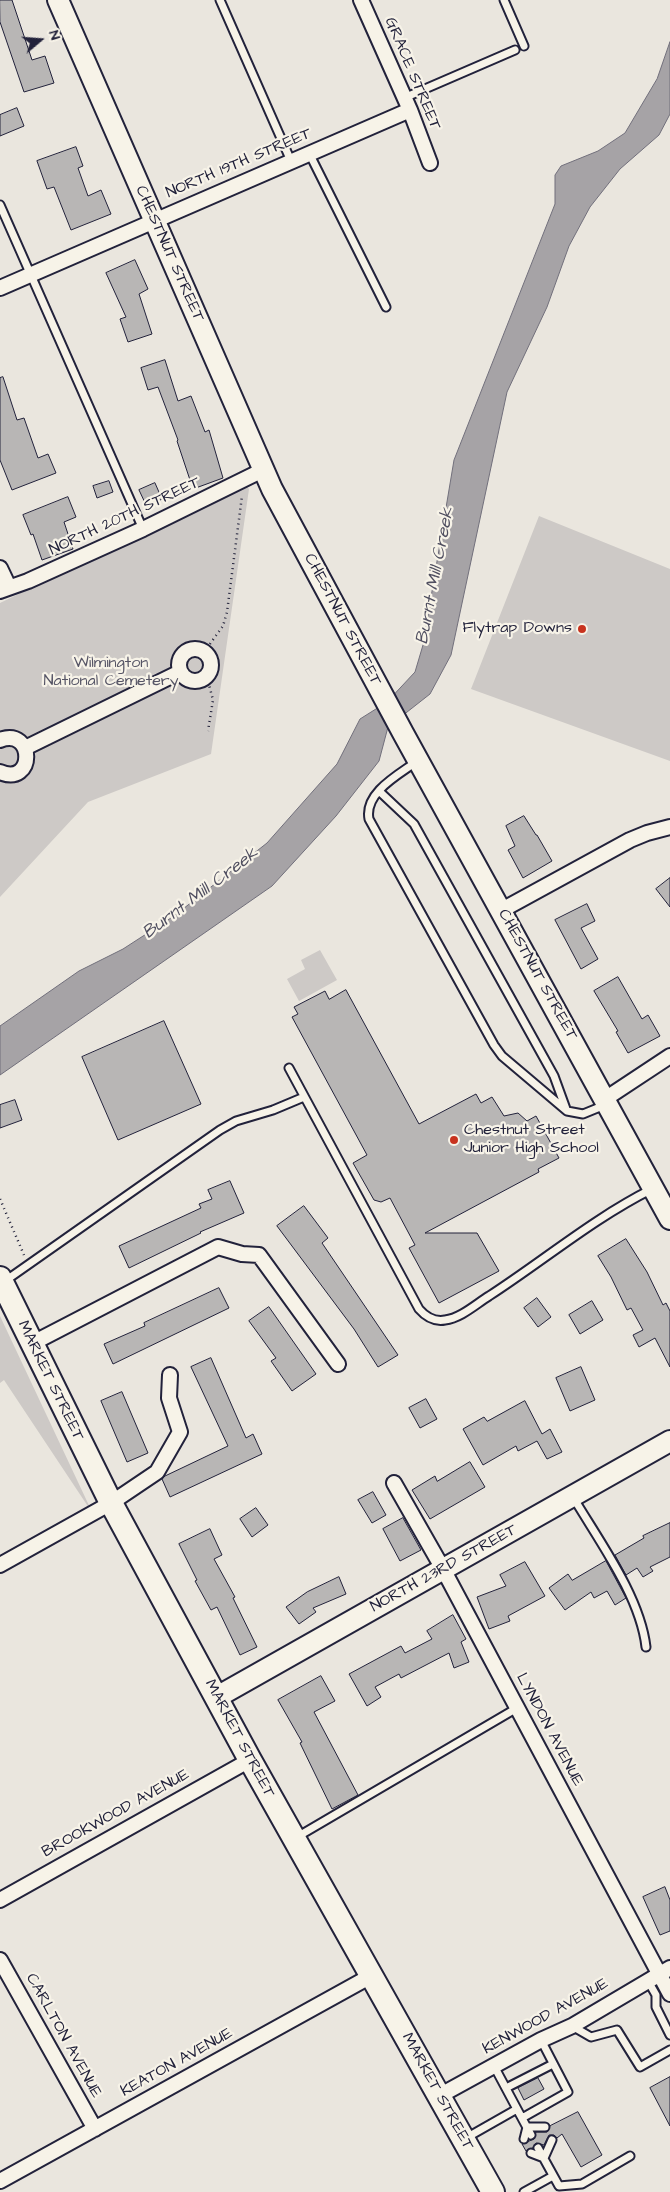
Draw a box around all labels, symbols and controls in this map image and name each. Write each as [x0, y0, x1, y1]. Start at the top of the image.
north arrow [15, 15, 65, 65]
street label: GRACE STREET [380, 15, 444, 133]
text: N [43, 28, 65, 43]
street label: NORTH 19TH STREET [163, 125, 315, 203]
street label: CHESTNUT STREET [130, 183, 208, 325]
street label: NORTH 20TH STREET [47, 474, 203, 560]
water label: Burnt Mill Creek [412, 506, 460, 646]
street label: CHESTNUT STREET [299, 551, 385, 689]
place label: Flytrap Downs [463, 619, 572, 639]
marker: Flytrap Downs [576, 623, 588, 635]
park label: Wilmington National Cemetery [44, 654, 178, 692]
water label: Burnt Mill Creek [139, 844, 263, 944]
street label: CHESTNUT STREET [493, 906, 581, 1044]
place label: Chestnut Street Junior High School [464, 1121, 599, 1159]
marker: Chestnut Street Junior High School [448, 1134, 460, 1146]
street label: MARKET STREET [13, 1318, 87, 1444]
street label: NORTH 23RD STREET [368, 1521, 520, 1617]
street label: LYNDON AVENUE [511, 1670, 587, 1790]
street label: MARKET STREET [200, 1677, 278, 1801]
street label: BROOKWOOD AVENUE [39, 1766, 193, 1862]
street label: CARLTON AVENUE [21, 1970, 105, 2102]
street label: KENWOOD AVENUE [480, 1975, 612, 2059]
street label: KEATON AVENUE [118, 2024, 236, 2102]
street label: MARKET STREET [397, 2030, 477, 2154]

